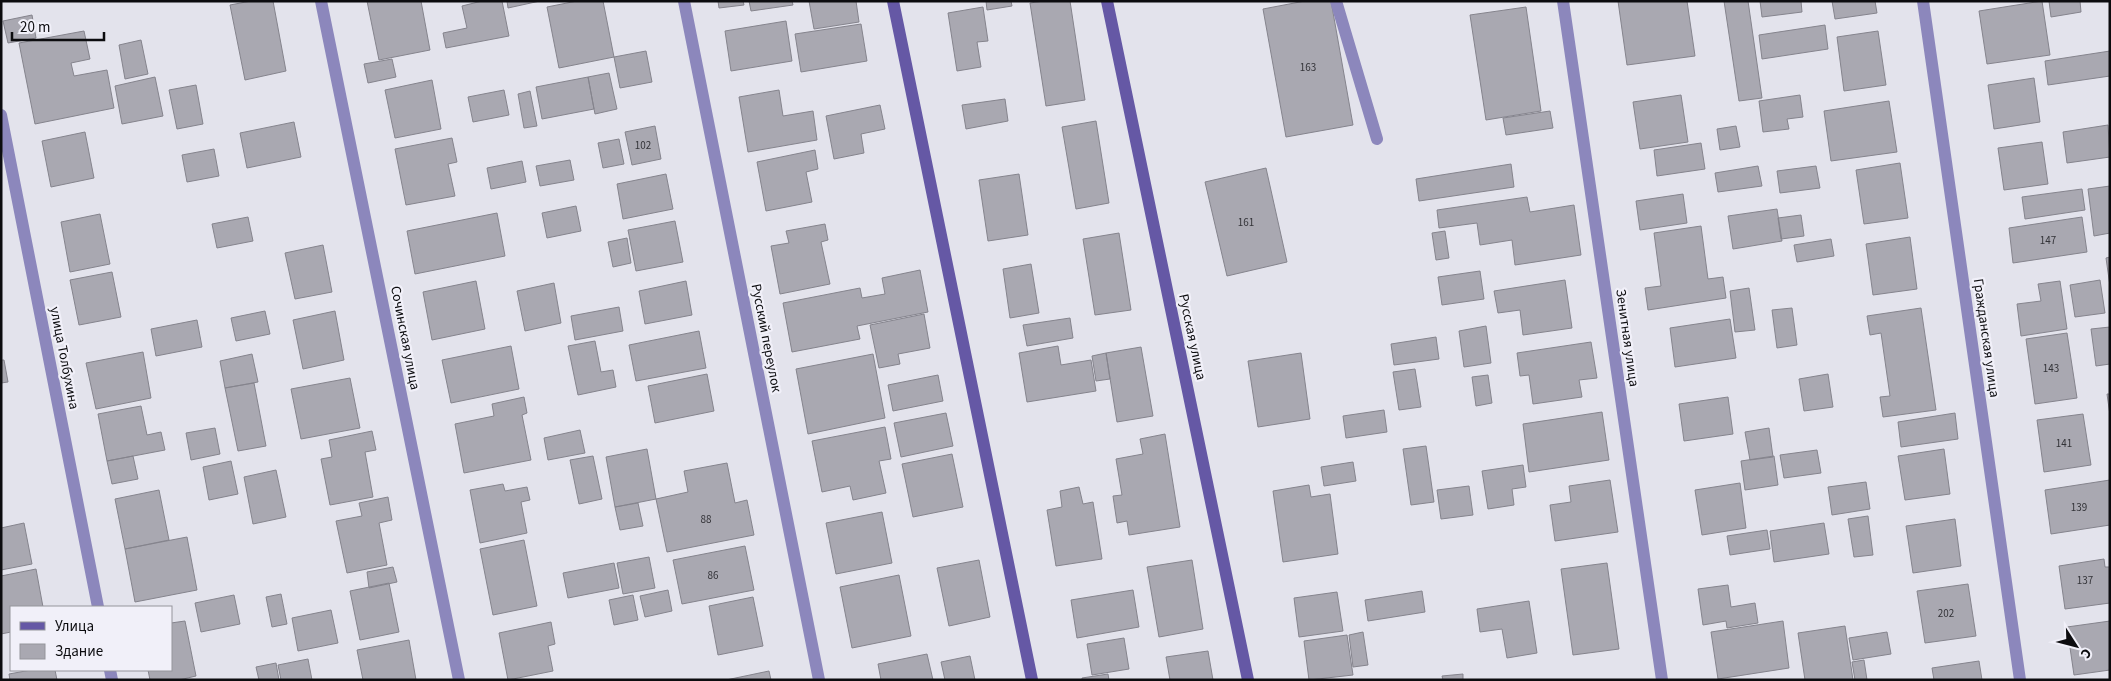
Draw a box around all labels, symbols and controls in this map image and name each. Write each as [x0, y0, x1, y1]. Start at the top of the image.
scale bar [12, 10, 105, 42]
text: 20 m [20, 17, 50, 38]
house number: 163 [1300, 60, 1316, 75]
house number: 102 [635, 138, 651, 153]
house number: 161 [1238, 215, 1254, 230]
house number: 147 [2040, 233, 2056, 248]
street label: Гражданская улица [1968, 277, 2004, 399]
street label: Русский переулок [746, 282, 786, 394]
street label: Сочинская улица [385, 284, 425, 392]
street label: Зенитная улица [1610, 288, 1644, 388]
street label: Русская улица [1173, 292, 1211, 382]
street label: улица Толбухина [44, 305, 84, 411]
house number: 143 [2043, 361, 2059, 376]
house number: 141 [2056, 436, 2072, 451]
house number: 139 [2071, 500, 2087, 515]
house number: 88 [701, 512, 712, 527]
house number: 86 [708, 568, 719, 583]
house number: 137 [2077, 573, 2093, 588]
legend [10, 606, 172, 671]
house number: 202 [1938, 606, 1954, 621]
text: Улица [55, 616, 94, 637]
north arrow [2051, 621, 2101, 671]
text: Здание [55, 641, 103, 662]
text: С [2075, 644, 2096, 662]

